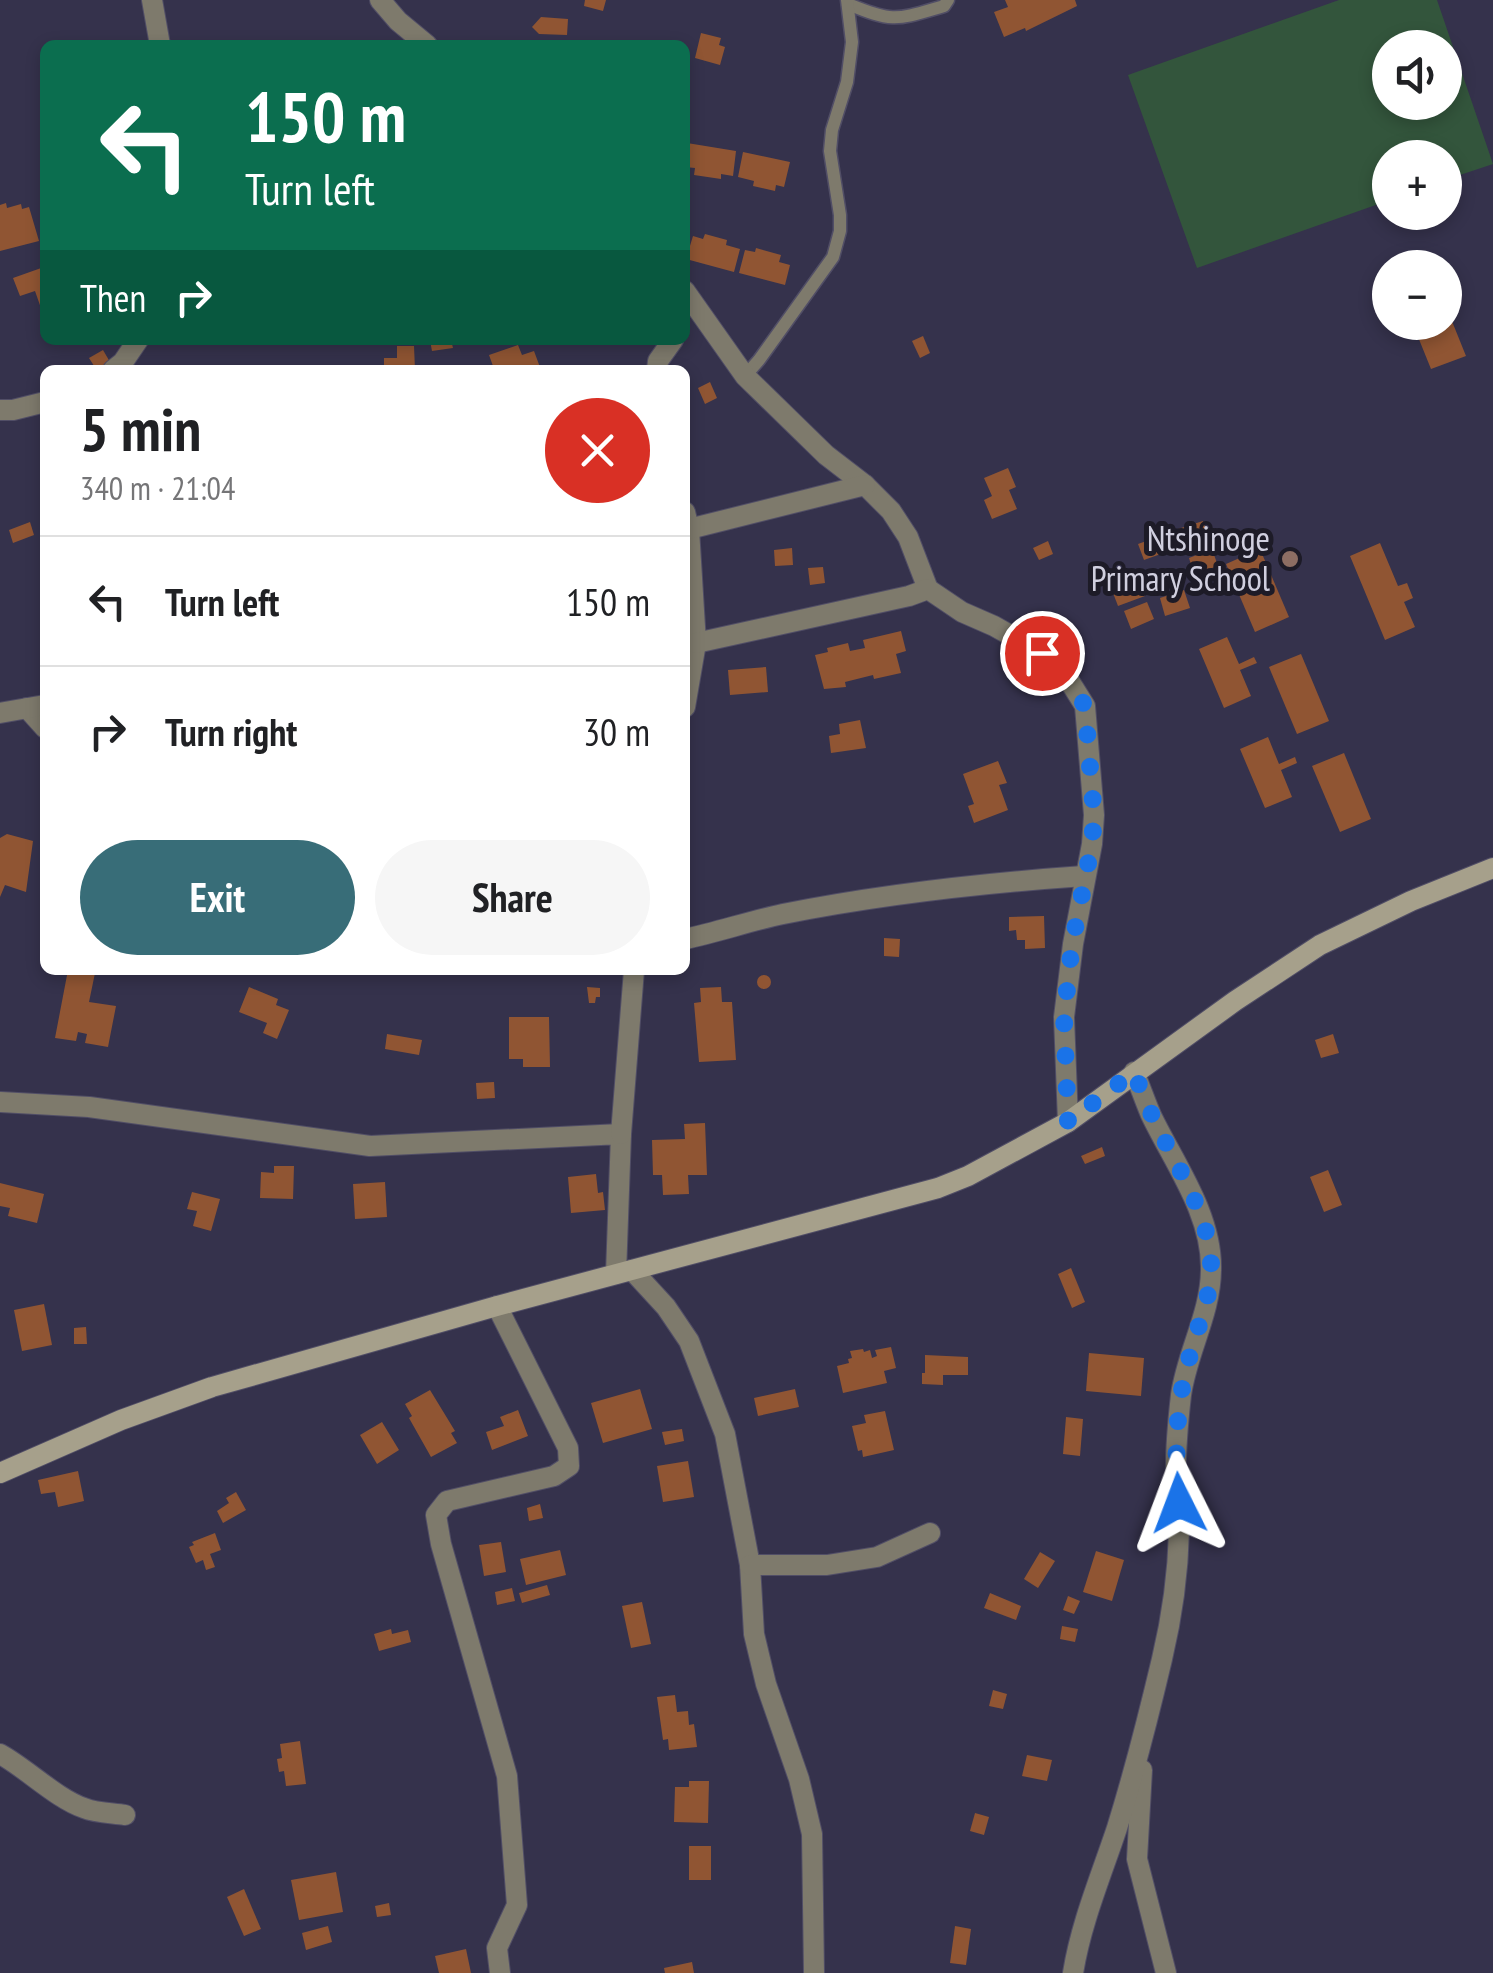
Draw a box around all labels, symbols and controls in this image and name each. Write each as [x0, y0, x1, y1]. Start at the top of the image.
map controls [1372, 30, 1462, 340]
button: sound [1372, 30, 1462, 120]
text: 150 m [245, 71, 406, 161]
icon: left [80, 80, 210, 210]
button: + [1372, 140, 1462, 230]
text: Turn left [245, 159, 375, 217]
button: − [1372, 250, 1462, 340]
icon: right [166, 270, 221, 325]
text: Then [80, 273, 146, 322]
text: 5 min [80, 390, 201, 468]
button: close [545, 398, 650, 503]
text: 340 m · 21:04 [80, 467, 235, 509]
place label: Ntshinoge Primary School [1091, 515, 1270, 601]
marker: Ntshinoge Primary School [1279, 548, 1301, 570]
icon: left [80, 574, 135, 629]
text: Turn left [165, 577, 279, 626]
text: 150 m [566, 577, 650, 626]
pin [1000, 611, 1085, 696]
icon: arrive [1015, 626, 1070, 681]
icon: right [80, 704, 135, 759]
text: Turn right [165, 707, 297, 756]
text: 30 m [583, 707, 650, 756]
button: Exit [80, 840, 355, 955]
button: Share [375, 840, 650, 955]
position arrow [1127, 1451, 1231, 1555]

